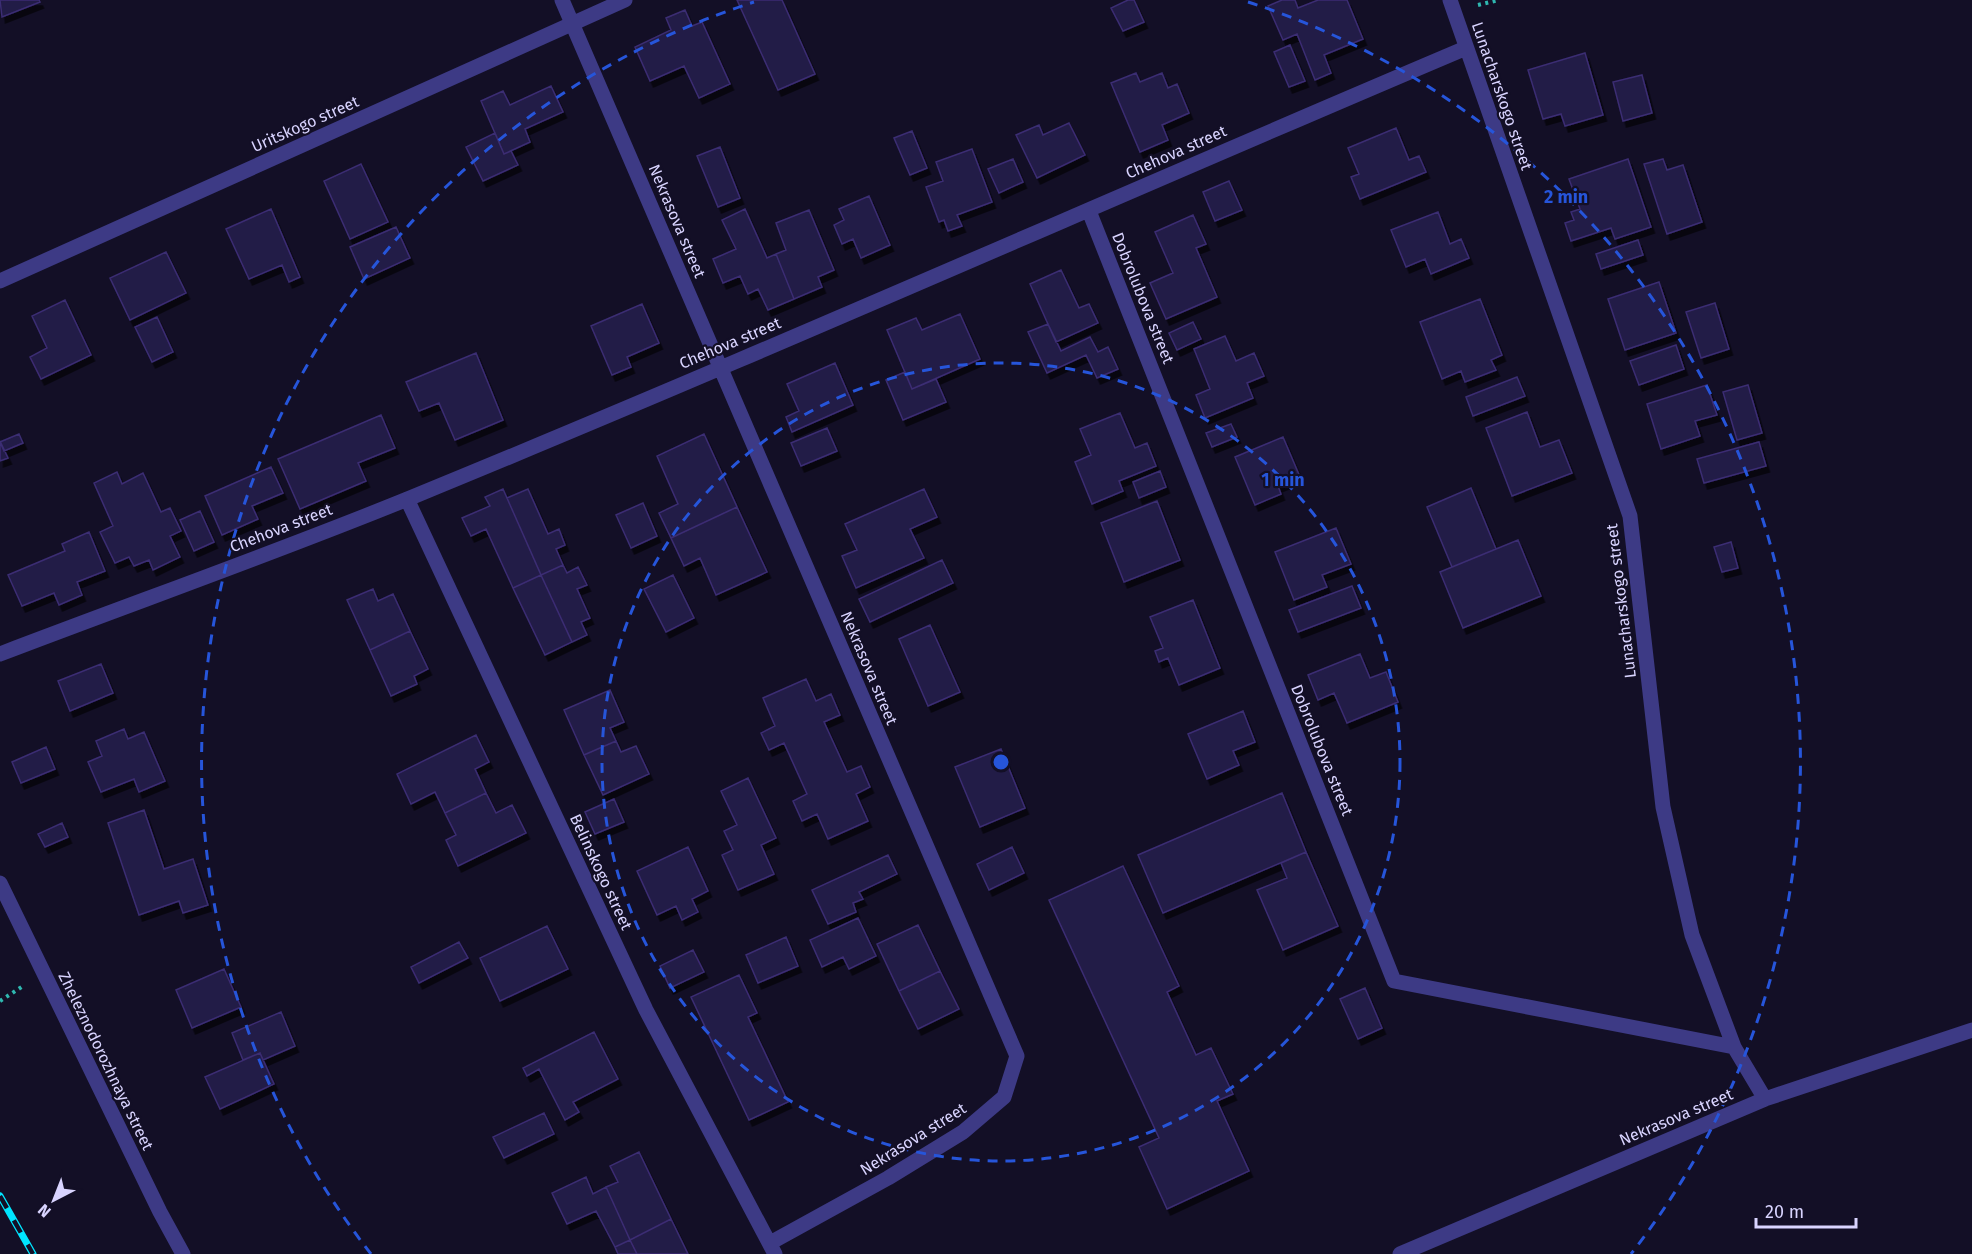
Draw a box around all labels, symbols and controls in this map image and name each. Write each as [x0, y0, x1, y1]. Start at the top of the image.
street label: Lunacharskogo street [1468, 19, 1536, 173]
street label: Uritskogo street [248, 92, 362, 156]
street label: Chehova street [1123, 121, 1230, 183]
street label: Nekrasova street [645, 161, 710, 281]
text: 2 min [1544, 186, 1588, 208]
street label: Dobrolubova street [1108, 230, 1178, 367]
street label: Chehova street [676, 313, 784, 373]
text: 1 min [1261, 469, 1305, 491]
street label: Chehova street [227, 500, 335, 556]
street label: Lunacharskogo street [1602, 522, 1640, 679]
street label: Nekrasova street [837, 608, 902, 728]
street label: Dobrolubova street [1287, 682, 1357, 819]
centre of rings [991, 752, 1011, 772]
street label: Belinskogo street [566, 811, 636, 933]
street label: Zheleznodorozhnaya street [54, 969, 158, 1154]
street label: Nekrasova street [1616, 1084, 1736, 1149]
street label: Nekrasova street [856, 1099, 970, 1179]
north arrow [24, 1170, 84, 1230]
scale bar [1756, 1191, 1856, 1229]
text: N [34, 1200, 55, 1221]
text: 20 m [1765, 1201, 1804, 1223]

